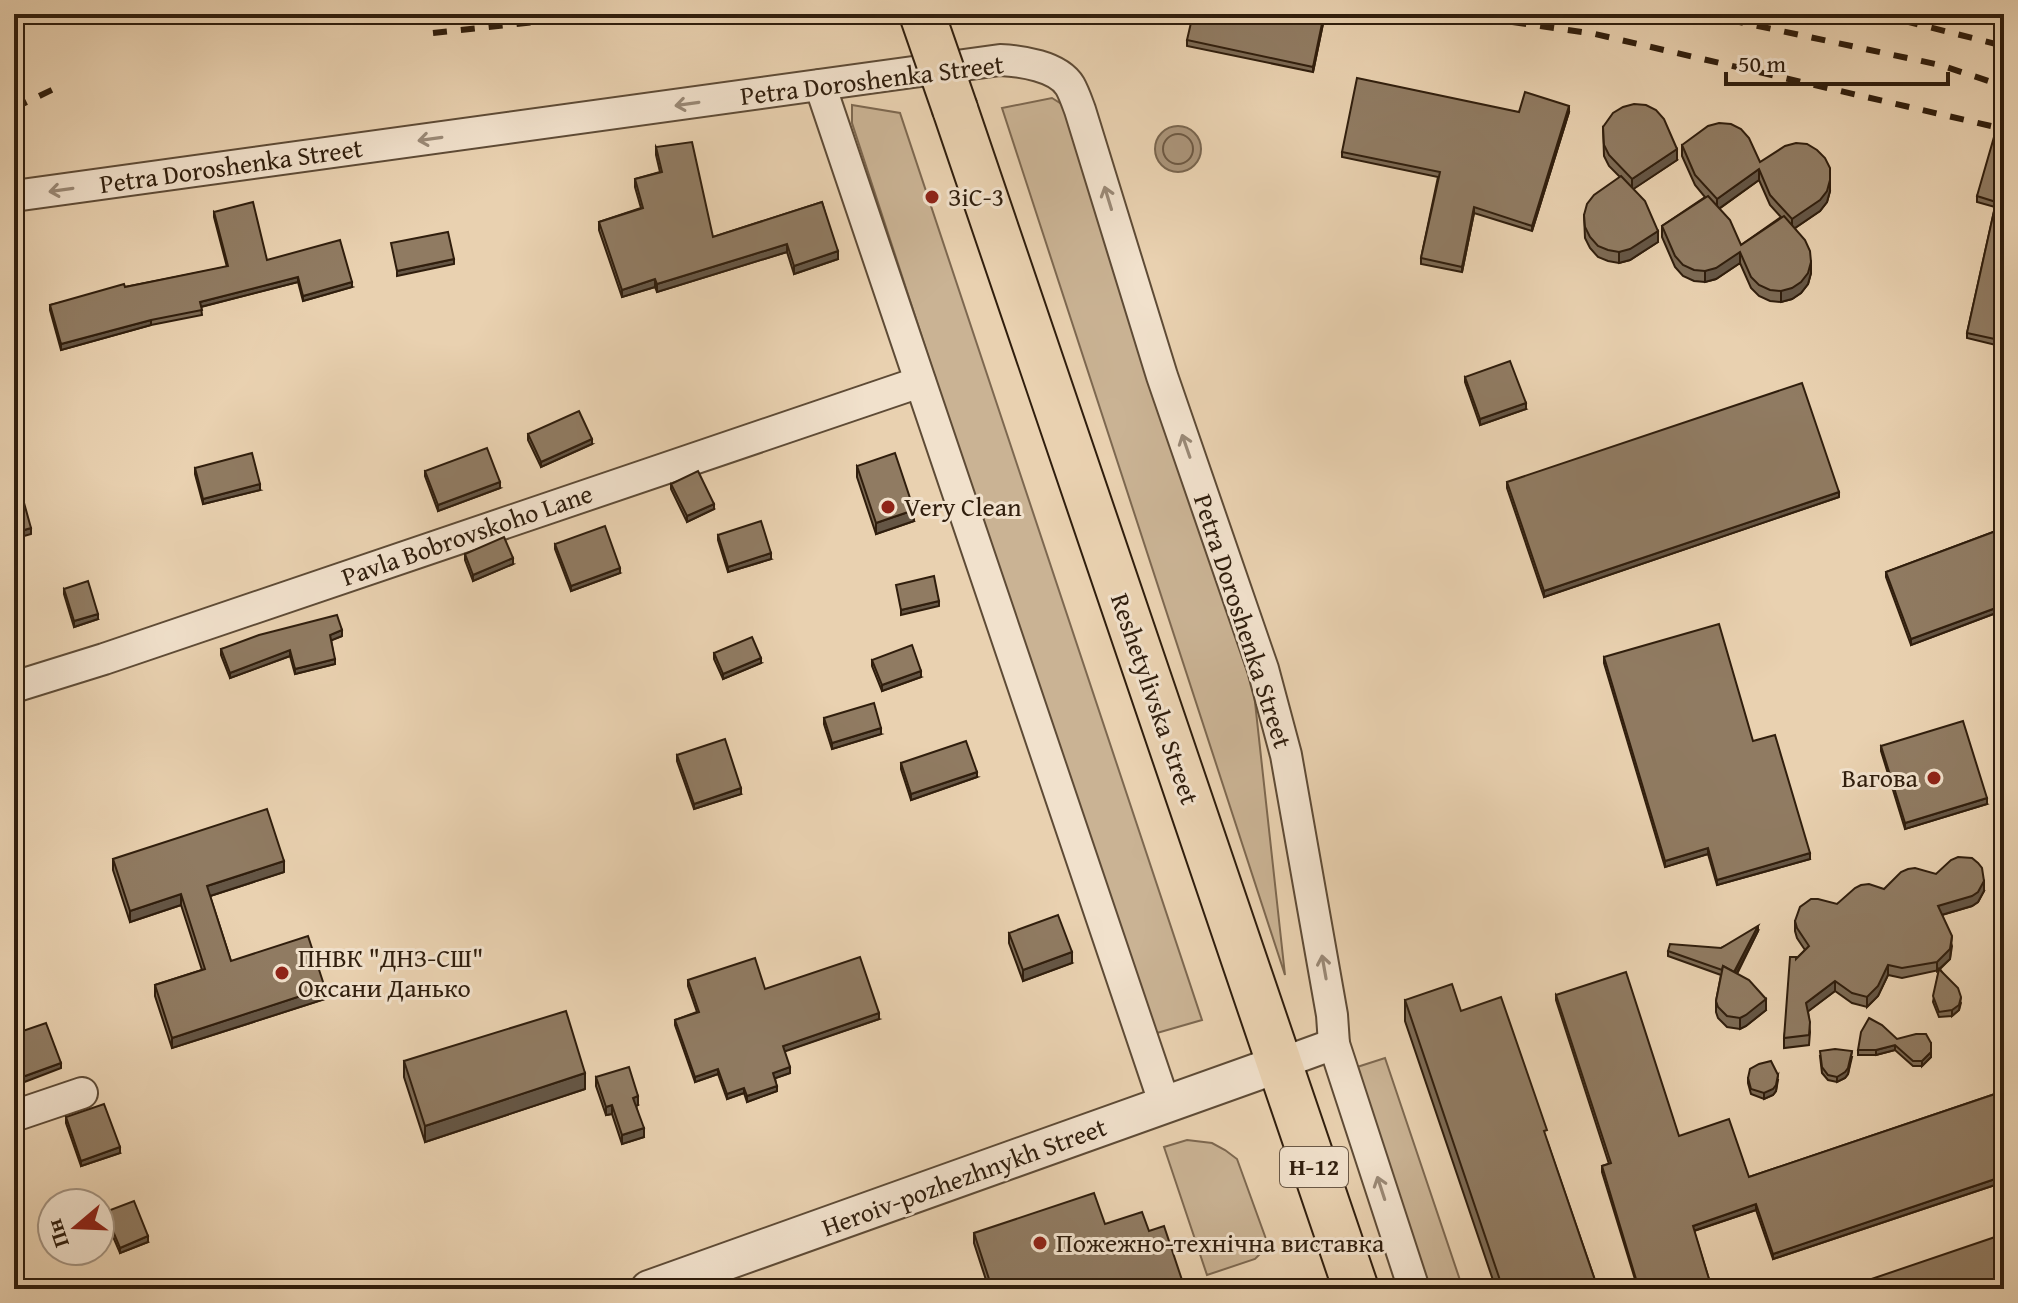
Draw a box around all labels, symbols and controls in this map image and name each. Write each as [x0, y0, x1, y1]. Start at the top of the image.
scale bar [1726, 36, 1948, 86]
street label: Petra Doroshenka Street [738, 44, 1006, 115]
text: 50 m [1738, 46, 1786, 81]
one-way arrow [674, 96, 701, 111]
street label: Petra Doroshenka Street [97, 128, 365, 203]
one-way arrow [417, 132, 443, 147]
place label: ЗіС-3 [948, 177, 1004, 216]
one-way arrow [49, 183, 74, 198]
one-way arrow [1100, 186, 1115, 212]
marker: ЗіС-3 [923, 188, 941, 206]
one-way arrow [1177, 434, 1192, 459]
street label: Pavla Bobrovskoho Lane [336, 473, 598, 596]
place label: Very Clean [904, 487, 1022, 526]
street label: Petra Doroshenka Street [1184, 489, 1303, 753]
marker: Very Clean [879, 498, 897, 516]
street label: Reshetylivska Street [1101, 588, 1210, 810]
place label: Вагова [1842, 758, 1919, 797]
marker: Вагова [1925, 769, 1943, 787]
place label: ПНВК "ДНЗ-СШ" Оксани Данько [298, 938, 483, 1007]
one-way arrow [1315, 955, 1330, 980]
marker: ПНВК "ДНЗ-СШ" Оксани Данько [273, 964, 291, 982]
street label: Heroiv-pozhezhnykh Street [816, 1107, 1112, 1246]
road number: Н-12 [1280, 1147, 1348, 1187]
one-way arrow [1373, 1176, 1388, 1202]
north arrow [36, 1187, 116, 1267]
text: Пн [37, 1215, 77, 1252]
place label: Пожежно-технічна виставка [1056, 1223, 1385, 1262]
marker: Пожежно-технічна виставка [1031, 1234, 1049, 1252]

